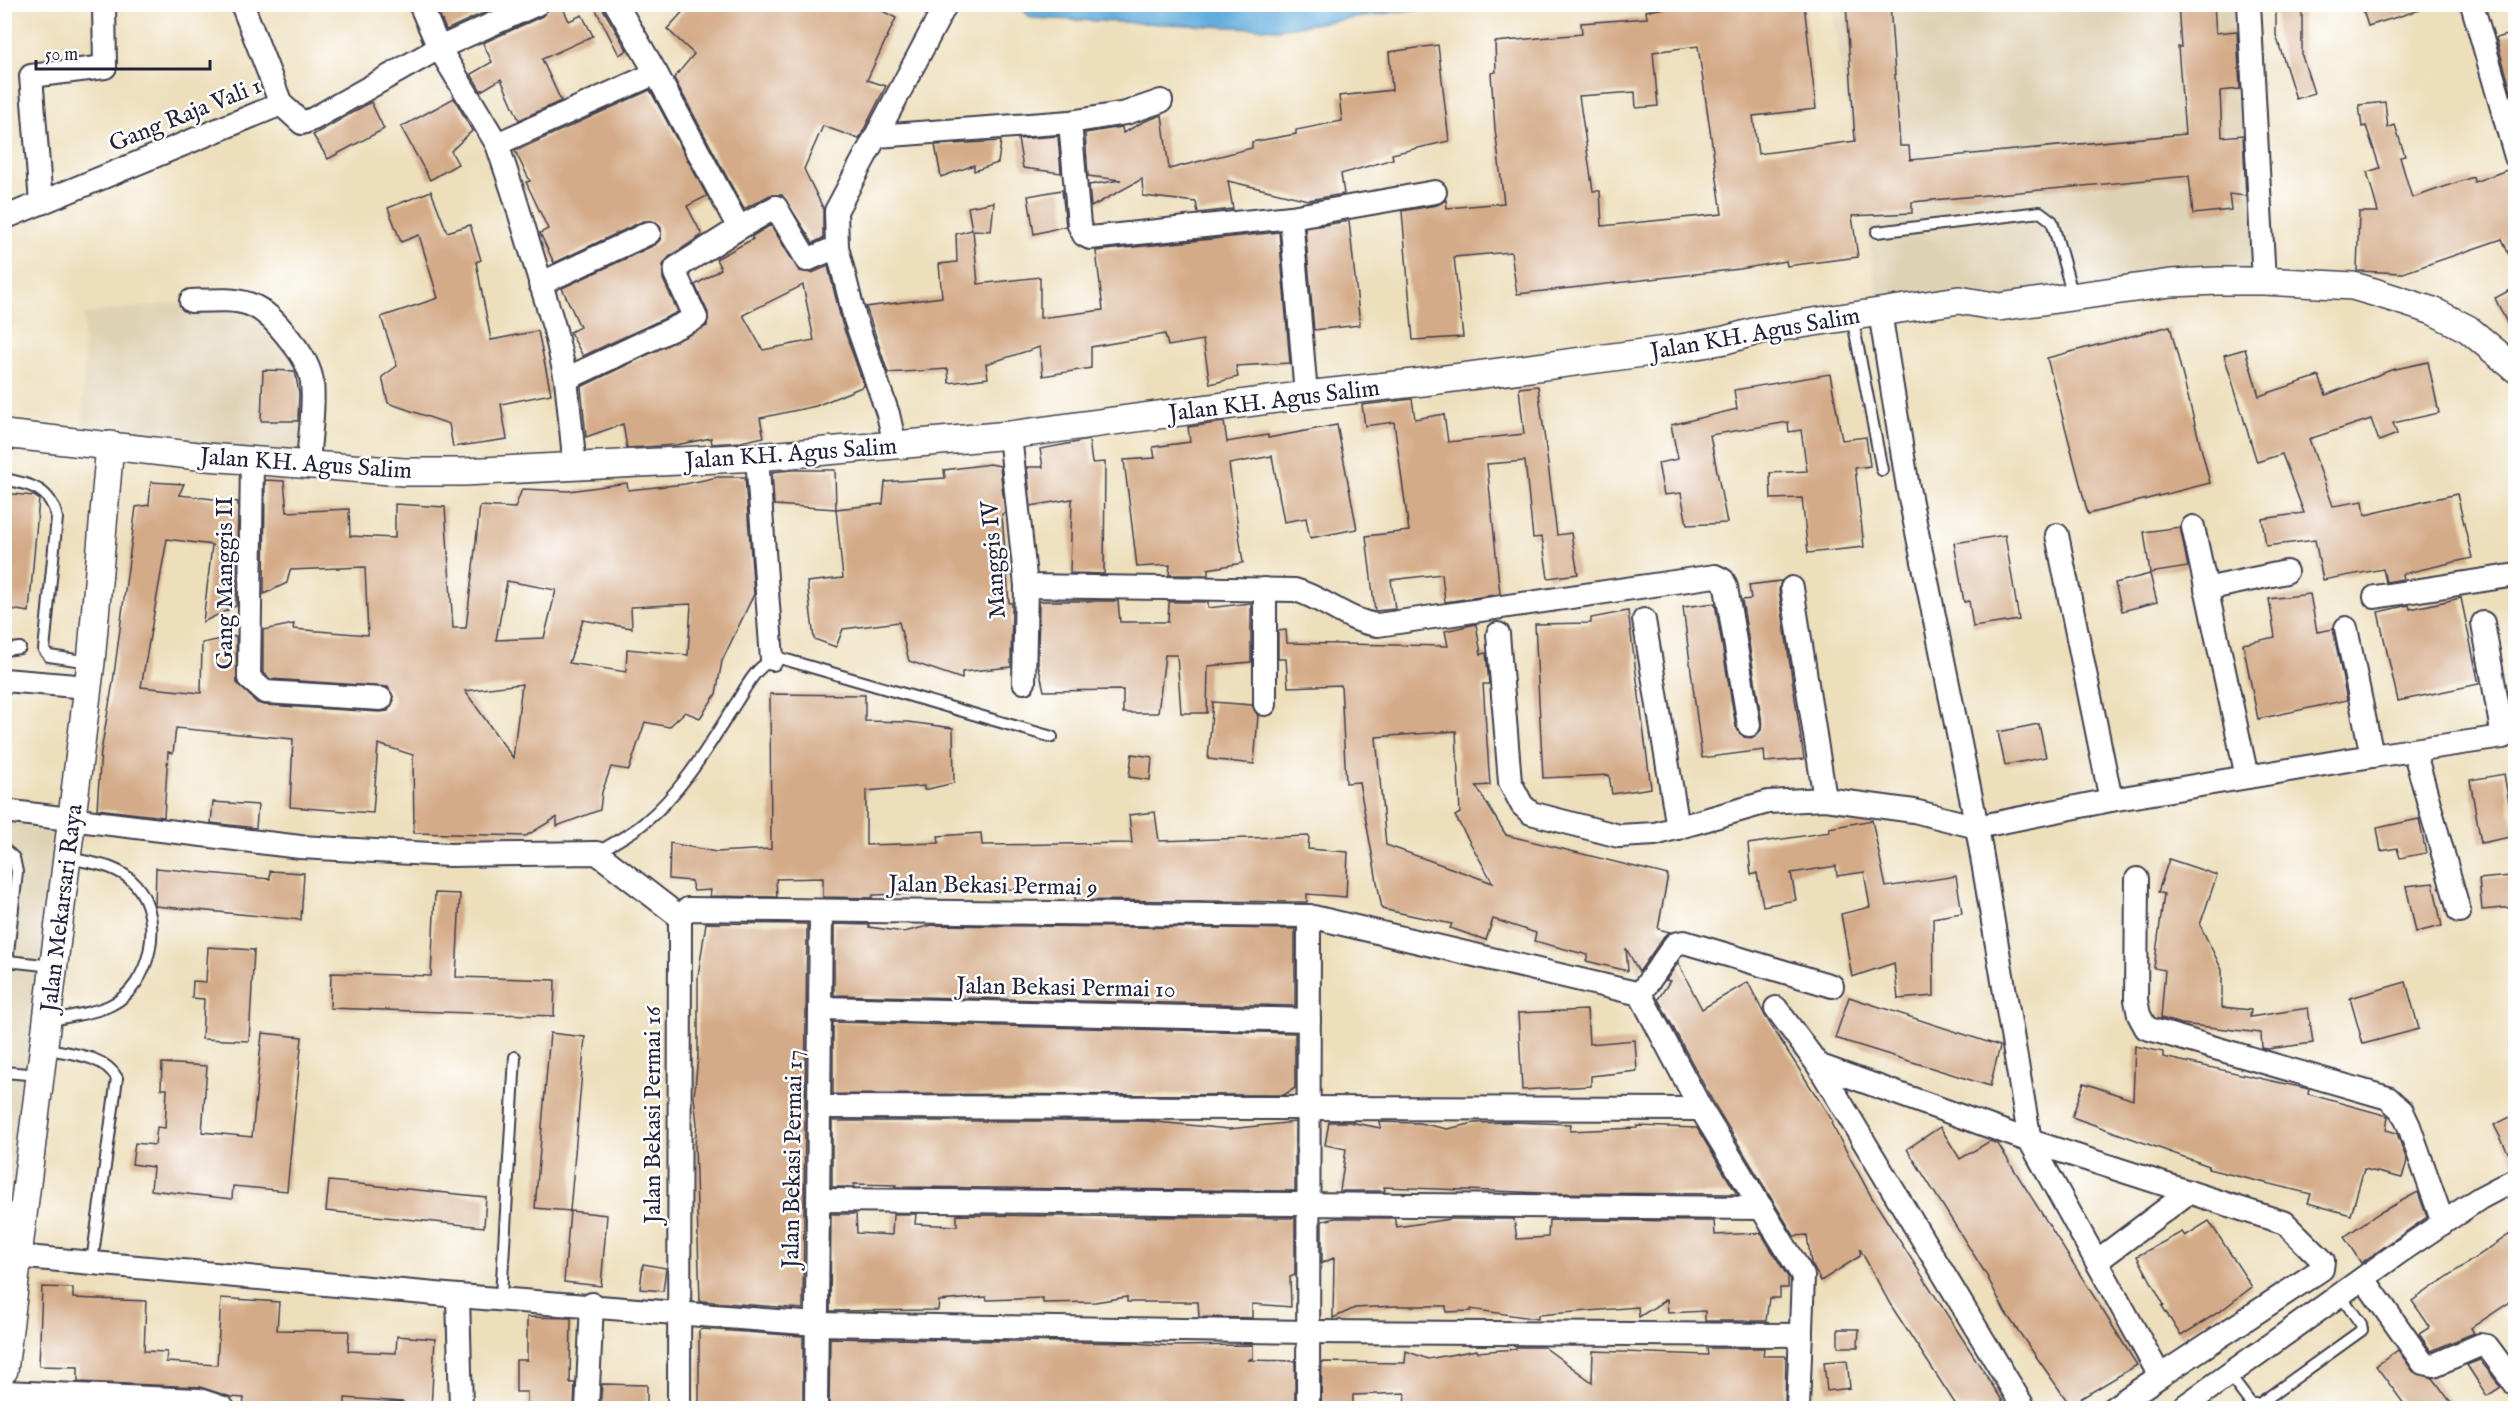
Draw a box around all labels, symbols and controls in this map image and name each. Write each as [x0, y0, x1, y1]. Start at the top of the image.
scale bar [36, 33, 210, 71]
text: 50 m [45, 44, 78, 67]
street label: Gang Raja Vali 1 [105, 71, 266, 160]
street label: Jalan KH. Agus Salim [1645, 301, 1863, 369]
street label: Jalan KH. Agus Salim [1164, 373, 1381, 430]
street label: Jalan KH. Agus Salim [681, 432, 898, 478]
street label: Jalan KH. Agus Salim [196, 441, 413, 487]
street label: Gang Manggis II [210, 496, 241, 670]
street label: Manggis IV [975, 499, 1014, 620]
street label: Jalan Mekarsari Raya [34, 802, 91, 1017]
street label: Jalan Bekasi Permai 9 [885, 869, 1098, 904]
street label: Jalan Bekasi Permai 10 [953, 971, 1176, 1006]
street label: Jalan Bekasi Permai 16 [638, 1005, 669, 1227]
street label: Jalan Bekasi Permai 17 [776, 1049, 811, 1272]

